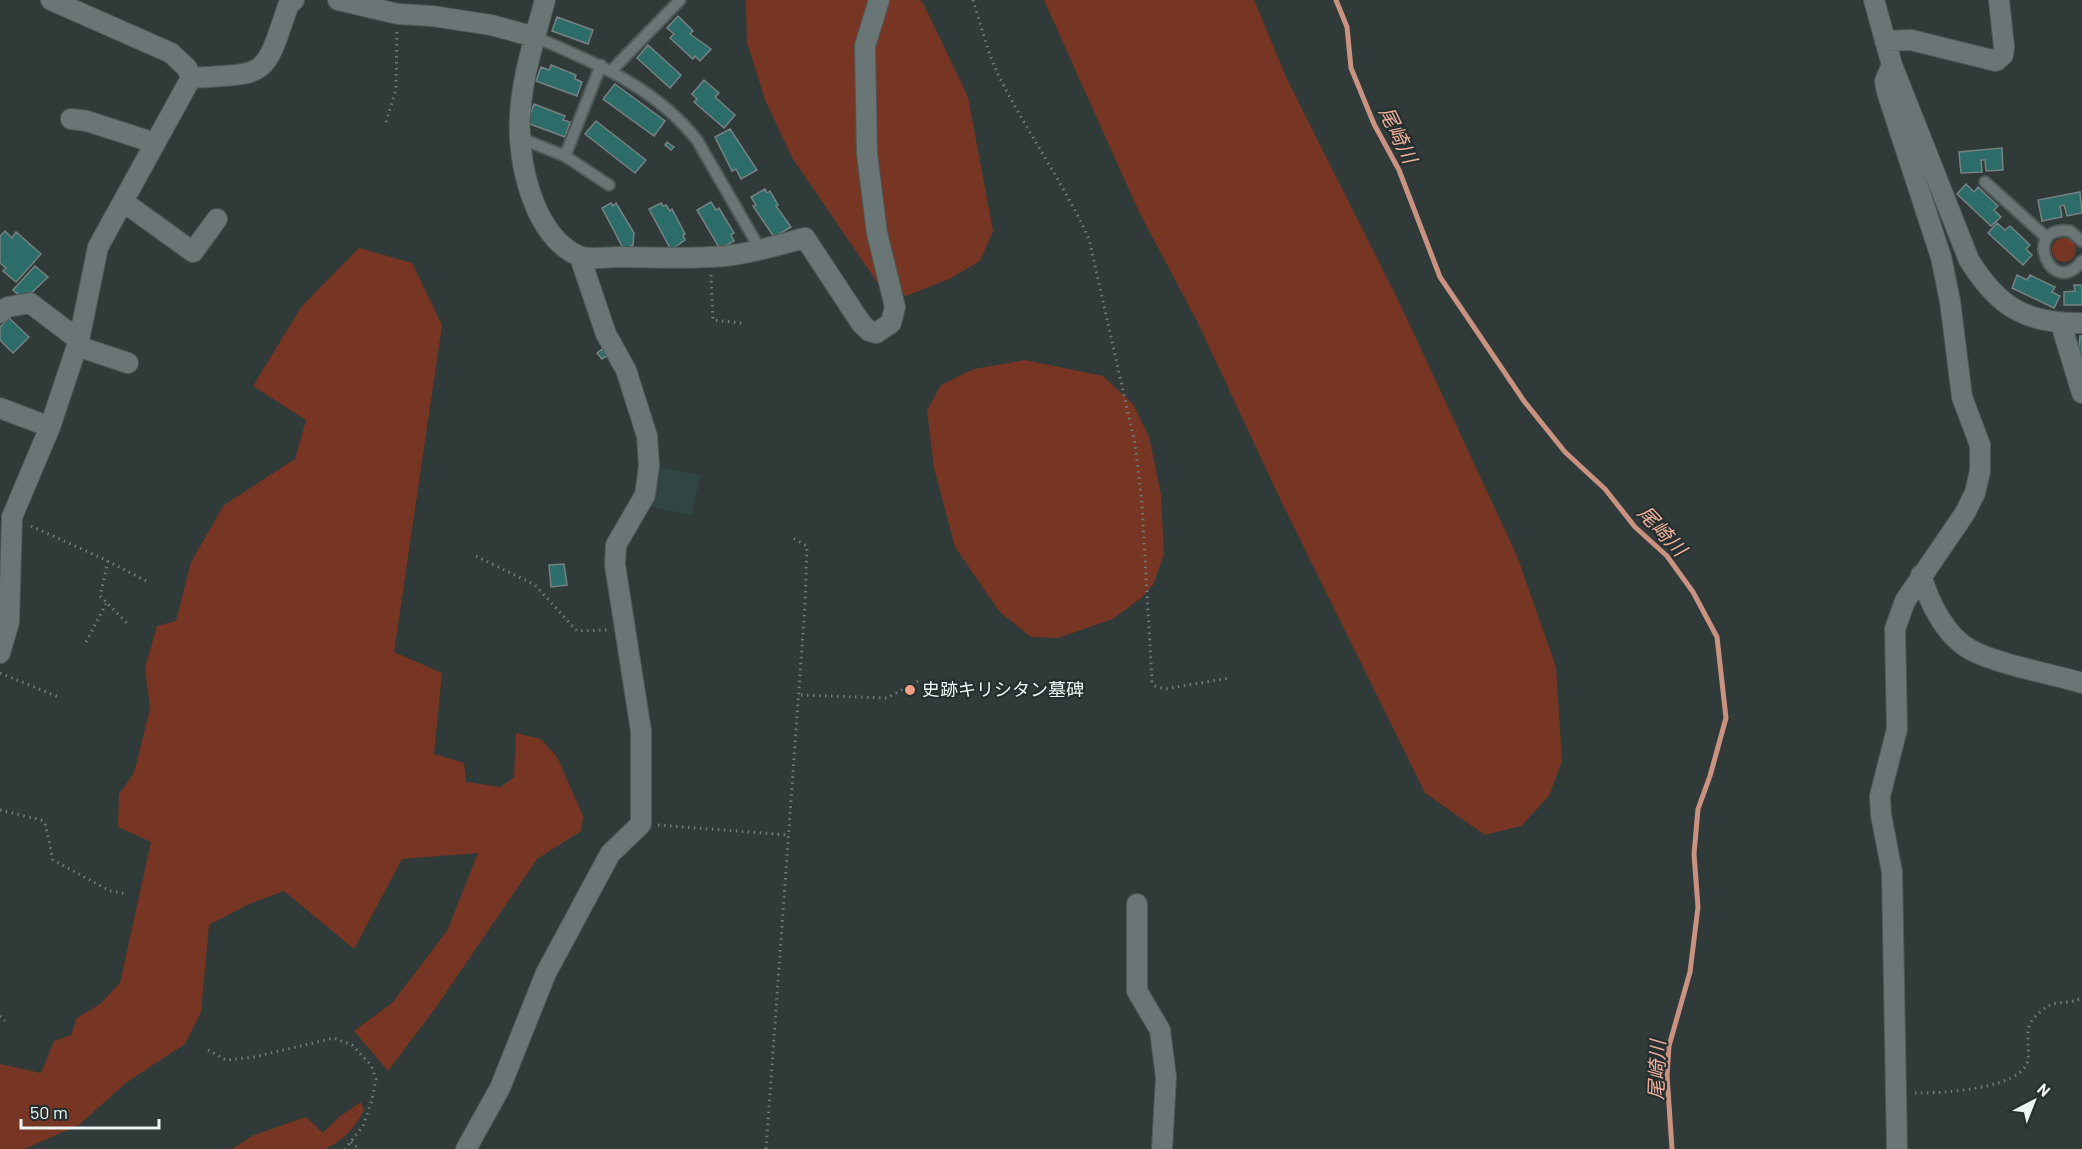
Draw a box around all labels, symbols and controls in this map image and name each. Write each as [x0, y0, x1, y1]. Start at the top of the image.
water label: 尾崎川 [1375, 102, 1424, 169]
water label: 尾崎川 [1633, 500, 1693, 562]
place label: 史跡キリシタン墓碑 [922, 678, 1084, 700]
marker: 史跡キリシタン墓碑 [903, 683, 917, 697]
water label: 尾崎川 [1643, 1038, 1669, 1100]
north arrow [2004, 1071, 2064, 1131]
text: N [2034, 1079, 2055, 1100]
scale bar [21, 1092, 159, 1130]
text: 50 m [30, 1101, 68, 1123]

